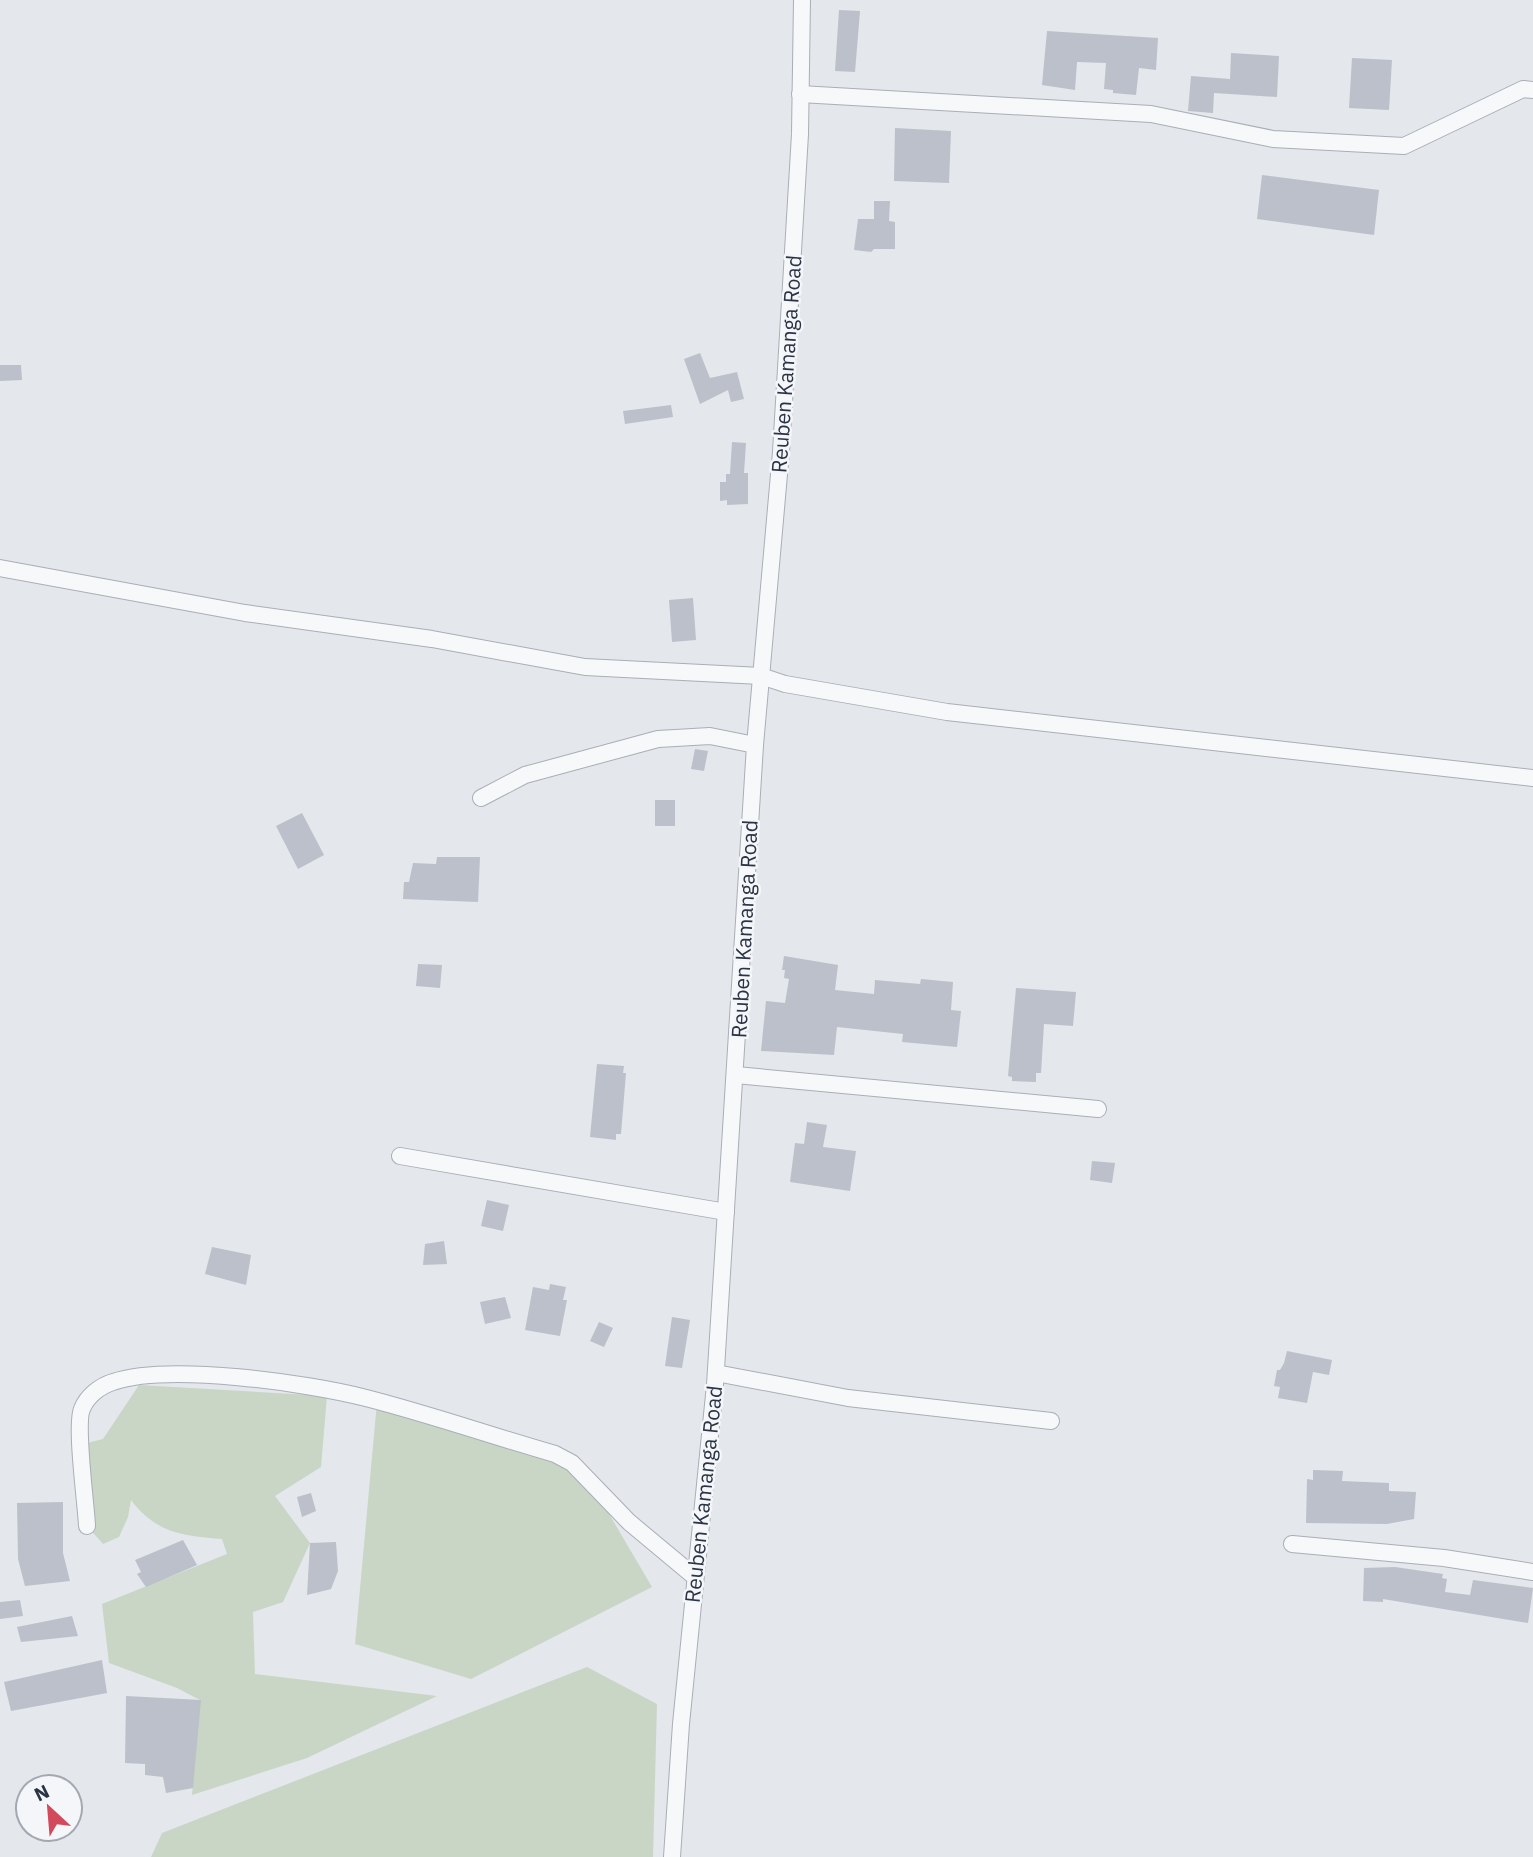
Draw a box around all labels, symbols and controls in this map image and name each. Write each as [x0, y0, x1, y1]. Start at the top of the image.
street label: Reuben Kamanga Road [764, 254, 808, 474]
street label: Reuben Kamanga Road [724, 819, 764, 1039]
street label: Reuben Kamanga Road [678, 1384, 728, 1604]
north arrow [14, 1773, 84, 1843]
text: N [30, 1779, 53, 1807]

